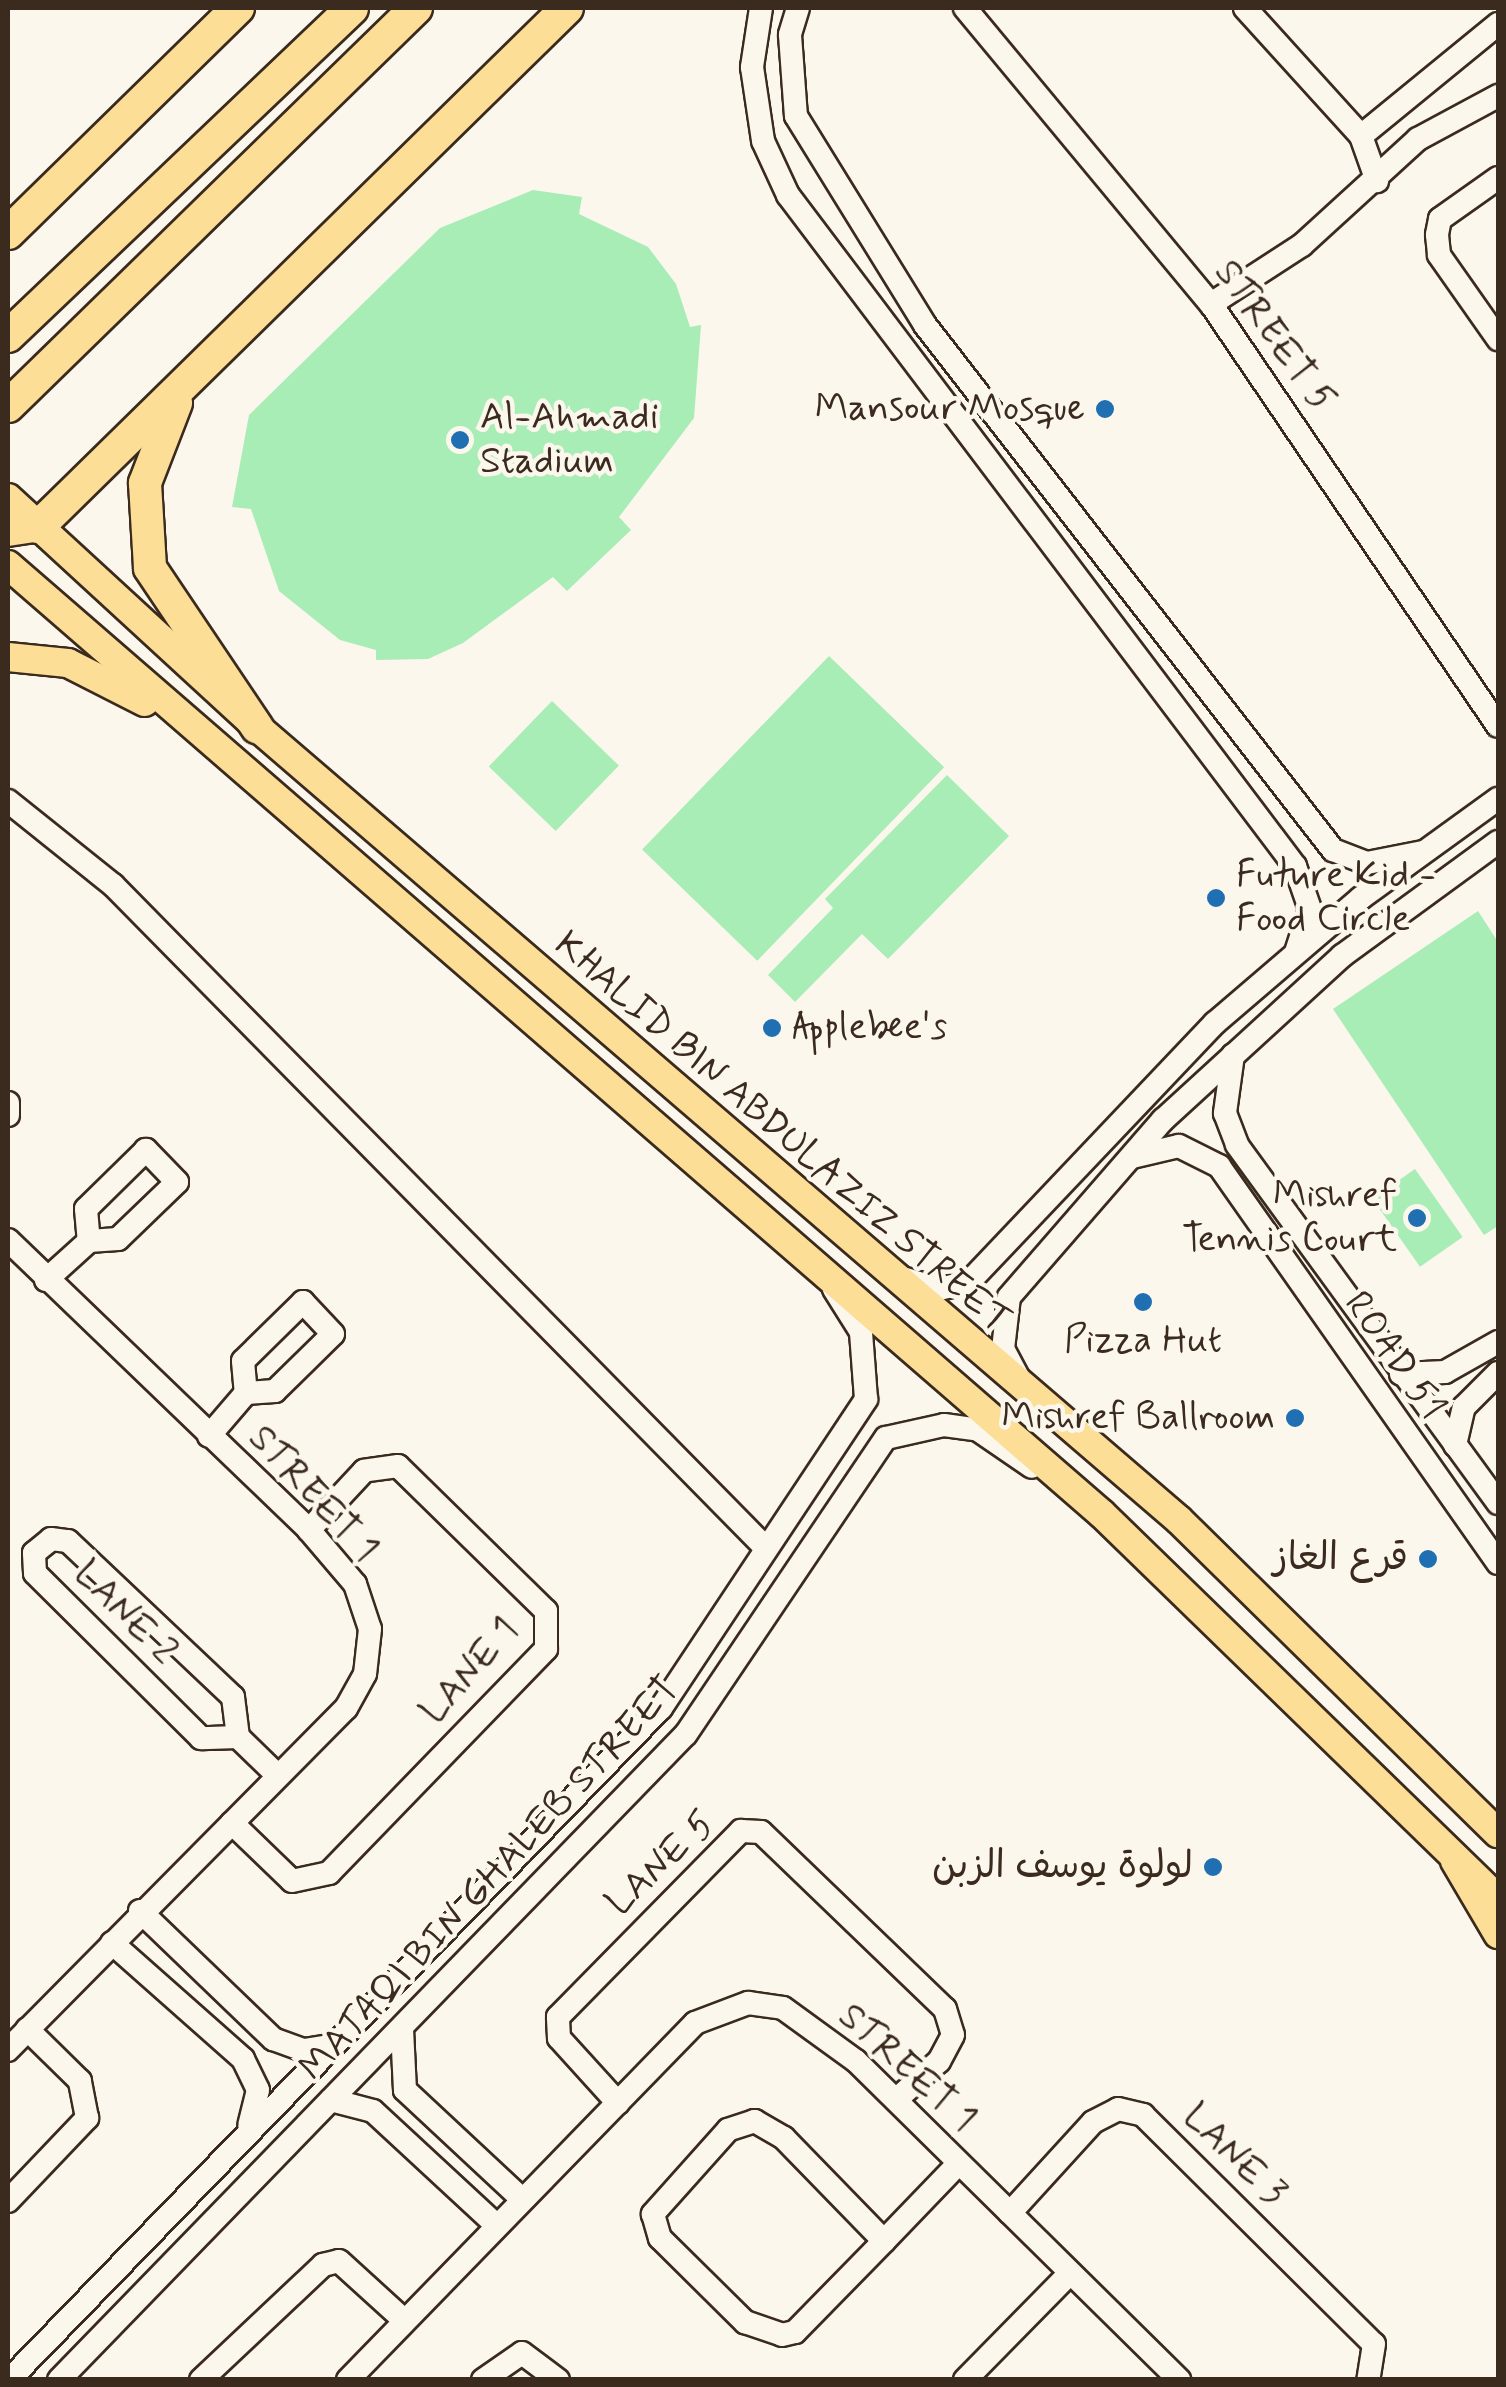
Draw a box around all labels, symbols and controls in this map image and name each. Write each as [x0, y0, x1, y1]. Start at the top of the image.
street label: STREET 5 [1204, 251, 1344, 421]
place label: Mansour Mosque [813, 386, 1085, 432]
place label: Al-Ahmadi Stadium [480, 395, 658, 484]
marker: Mansour Mosque [1094, 398, 1116, 420]
marker: Al-Ahmadi Stadium [449, 429, 471, 451]
place label: Future Kid - Food Circle [1236, 853, 1437, 942]
marker: Future Kid - Food Circle [1205, 887, 1227, 909]
street label: KHALID BIN ABDULAZIZ STREET [539, 917, 1025, 1349]
place label: Applebee's [792, 1005, 947, 1051]
marker: Applebee's [761, 1017, 783, 1039]
place label: Mishref Tennis Court [1186, 1173, 1397, 1262]
marker: Mishref Tennis Court [1406, 1207, 1428, 1229]
street label: ROAD 51 [1333, 1283, 1455, 1429]
marker: Pizza Hut [1132, 1291, 1154, 1313]
place label: Pizza Hut [1066, 1318, 1220, 1364]
place label: Mishref Ballroom [1003, 1395, 1275, 1441]
marker: Mishref Ballroom [1284, 1407, 1306, 1429]
street label: STREET 1 [238, 1416, 388, 1572]
place label: قرع الغاز [1273, 1536, 1408, 1582]
marker: قرع الغاز [1417, 1548, 1439, 1570]
street label: LANE 2 [63, 1551, 187, 1675]
street label: LANE 1 [411, 1608, 529, 1734]
street label: MATAQI BIN GHALEB STREET [291, 1668, 689, 2090]
street label: LANE 5 [597, 1802, 725, 1926]
place label: لولوة يوسف الزبن [932, 1844, 1193, 1890]
marker: لولوة يوسف الزبن [1202, 1856, 1224, 1878]
street label: STREET 1 [828, 1994, 986, 2142]
street label: LANE 3 [1172, 2095, 1296, 2215]

